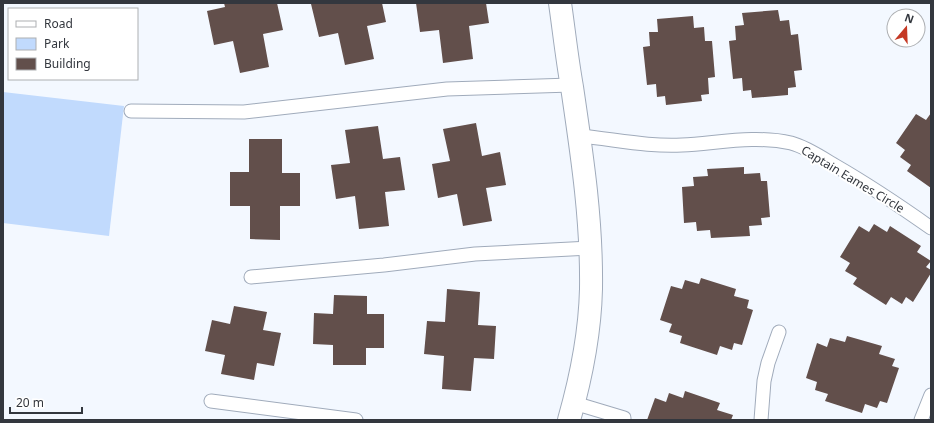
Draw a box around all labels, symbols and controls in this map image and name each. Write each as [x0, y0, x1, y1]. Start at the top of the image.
legend [8, 8, 138, 80]
north arrow [886, 8, 926, 48]
text: N [903, 10, 916, 27]
text: Road [44, 15, 73, 32]
text: Park [44, 35, 70, 52]
text: Building [44, 55, 91, 72]
street label: Captain Eames Circle [798, 141, 908, 217]
scale bar [10, 389, 82, 415]
text: 20 m [16, 394, 44, 411]

